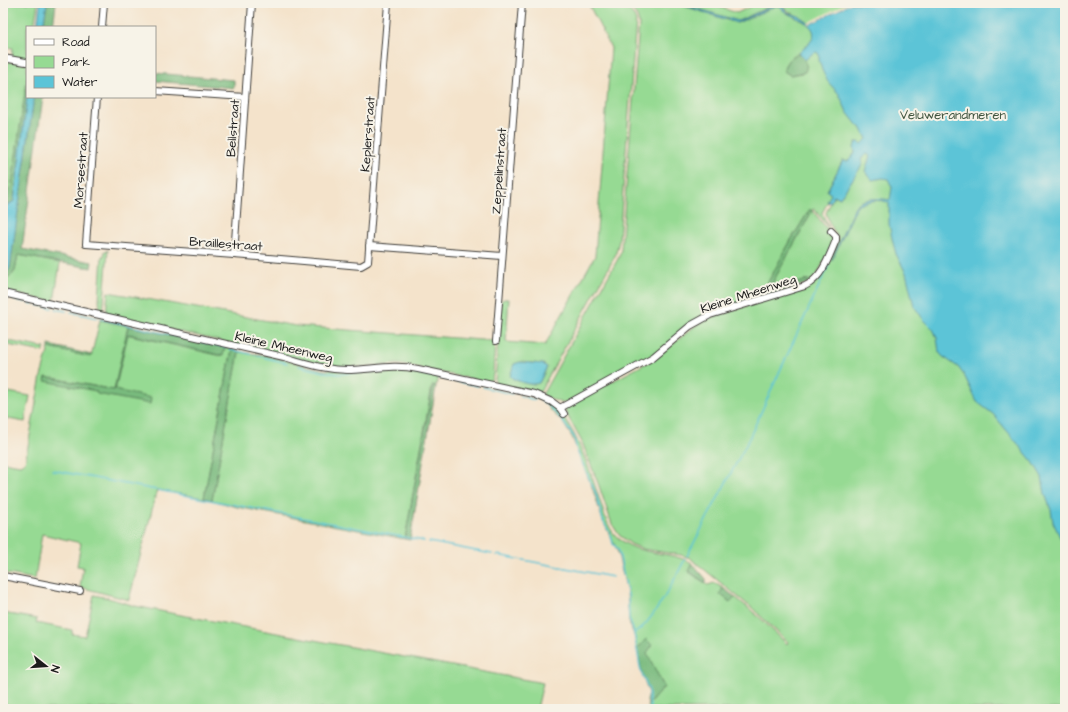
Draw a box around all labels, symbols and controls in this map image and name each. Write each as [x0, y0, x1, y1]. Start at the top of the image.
legend [26, 26, 156, 98]
text: Road [62, 34, 90, 51]
text: Park [62, 54, 90, 71]
text: Water [62, 74, 98, 91]
street label: Keplerstraat [356, 95, 380, 173]
street label: Bellstraat [222, 98, 244, 158]
park label: Veluwerandmeren [900, 106, 1007, 124]
street label: Zeppelinstraat [487, 126, 511, 215]
street label: Morsestraat [69, 131, 93, 209]
street label: Braillestraat [189, 232, 264, 256]
street label: Kleine Mheenweg [698, 270, 799, 319]
street label: Kleine Mheenweg [233, 327, 335, 368]
north arrow [26, 646, 66, 686]
text: N [47, 663, 63, 674]

